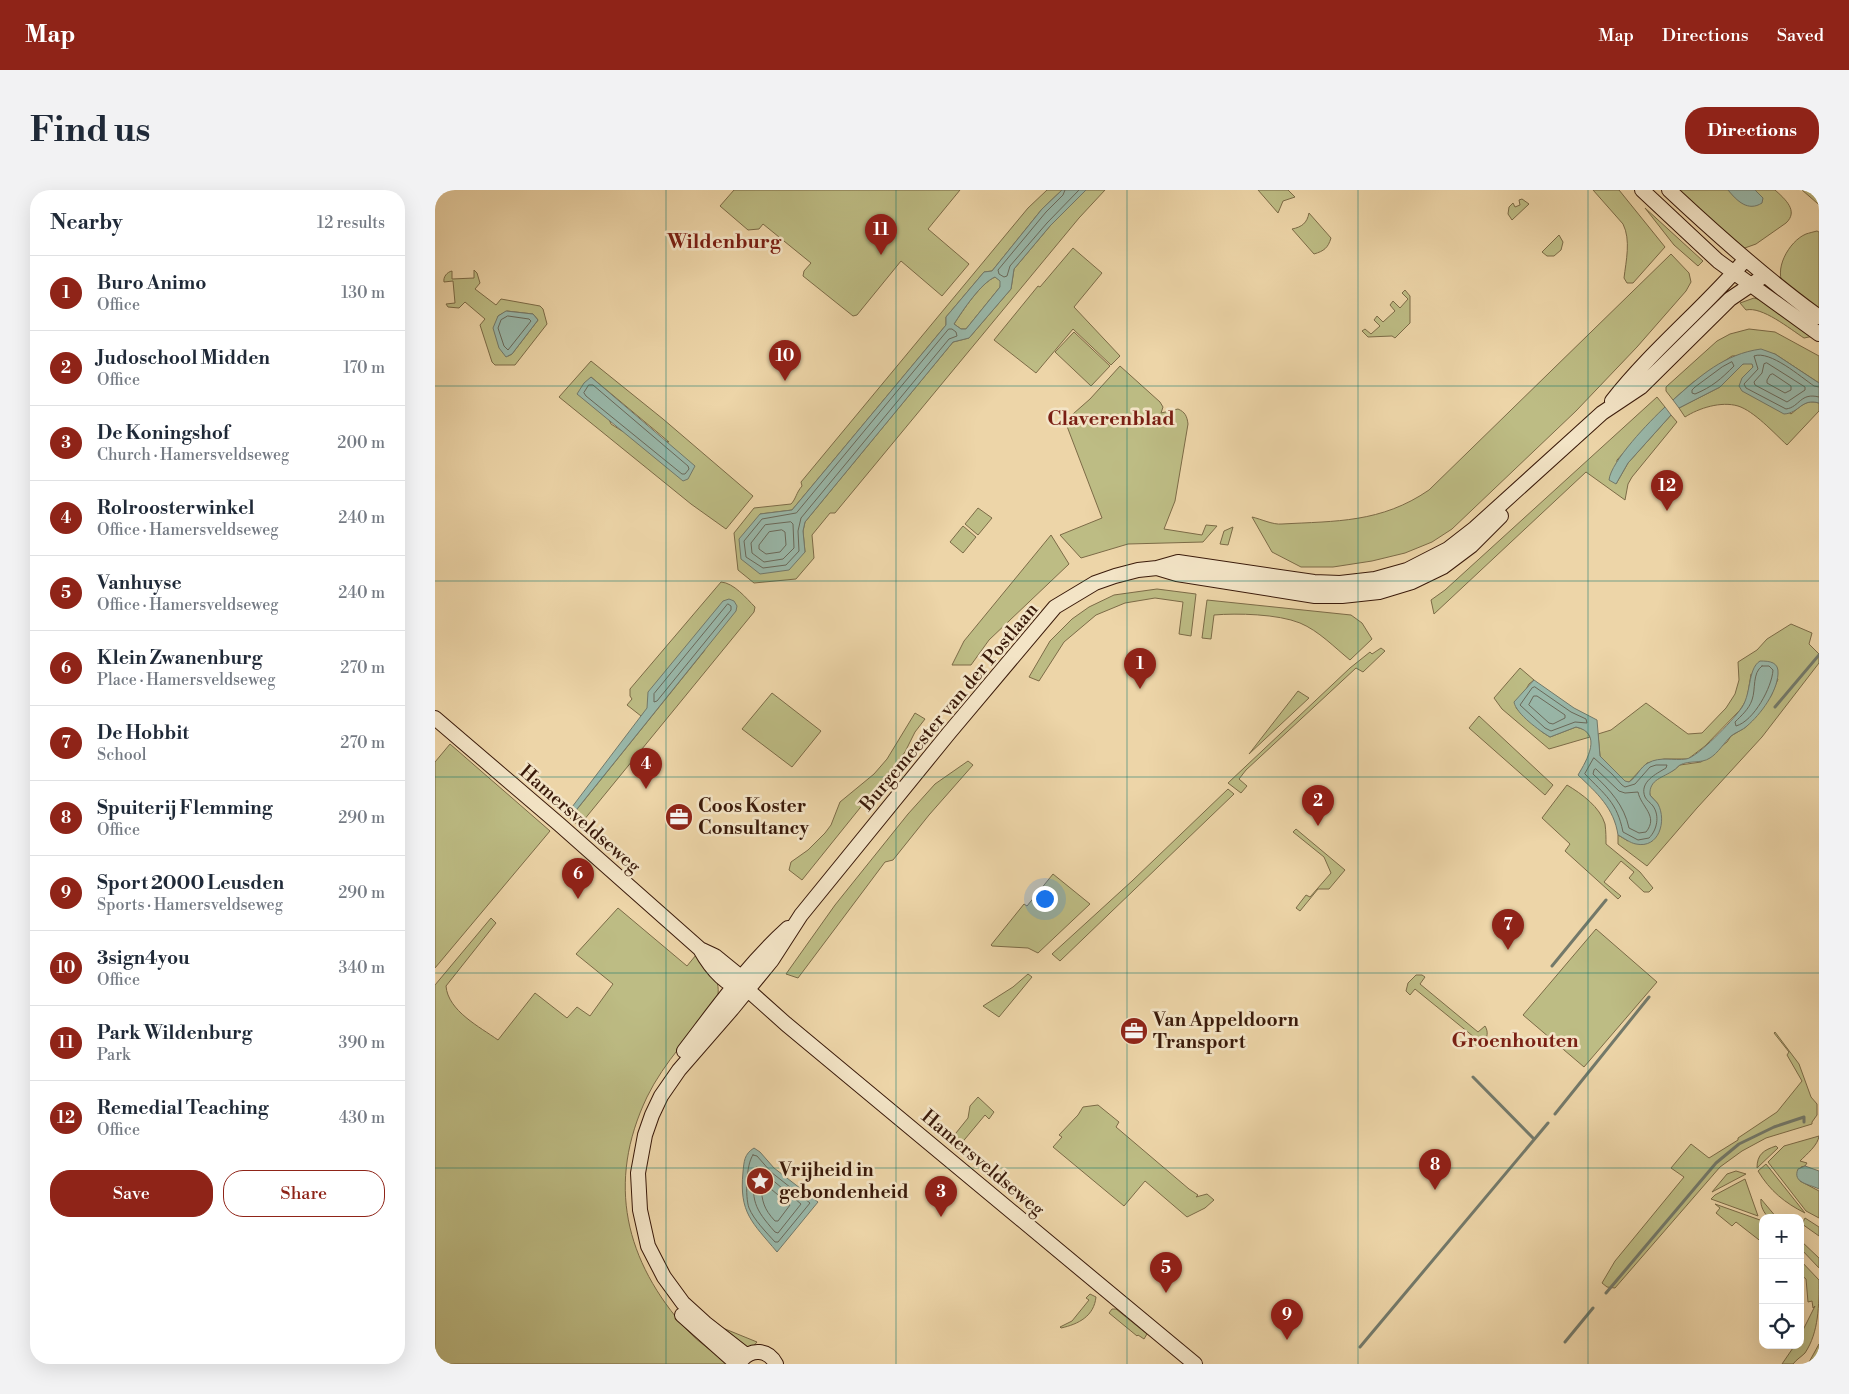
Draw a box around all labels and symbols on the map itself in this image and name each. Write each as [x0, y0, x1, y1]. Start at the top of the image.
pin: 11 [865, 214, 897, 255]
district label: Wildenburg [666, 230, 782, 255]
pin: 10 [769, 340, 801, 381]
district label: Claverenblad [1047, 407, 1175, 432]
pin: 12 [1651, 470, 1683, 511]
street label: Burgemeester van der Postlaan [854, 598, 1043, 817]
pin: 1 [1124, 648, 1156, 689]
pin: 4 [630, 748, 662, 789]
street label: Hamersveldseweg [514, 760, 646, 878]
pin: 2 [1302, 785, 1334, 826]
place label: Coos Koster Consultancy [698, 794, 809, 840]
office icon: Coos Koster Consultancy [664, 802, 694, 832]
pin: 6 [562, 858, 594, 899]
your location [1032, 886, 1058, 912]
pin: 7 [1492, 909, 1524, 950]
place label: Van Appeldoorn Transport [1152, 1008, 1299, 1054]
office icon: Van Appeldoorn Transport [1119, 1016, 1149, 1046]
district label: Groenhouten [1451, 1029, 1579, 1054]
street label: Hamersveldseweg [917, 1104, 1050, 1222]
pin: 8 [1419, 1149, 1451, 1190]
place label: Vrijheid in gebondenheid [778, 1158, 909, 1204]
place icon: Vrijheid in gebondenheid [745, 1166, 775, 1196]
pin: 3 [925, 1176, 957, 1217]
pin: 5 [1150, 1252, 1182, 1293]
pin: 9 [1271, 1299, 1303, 1340]

